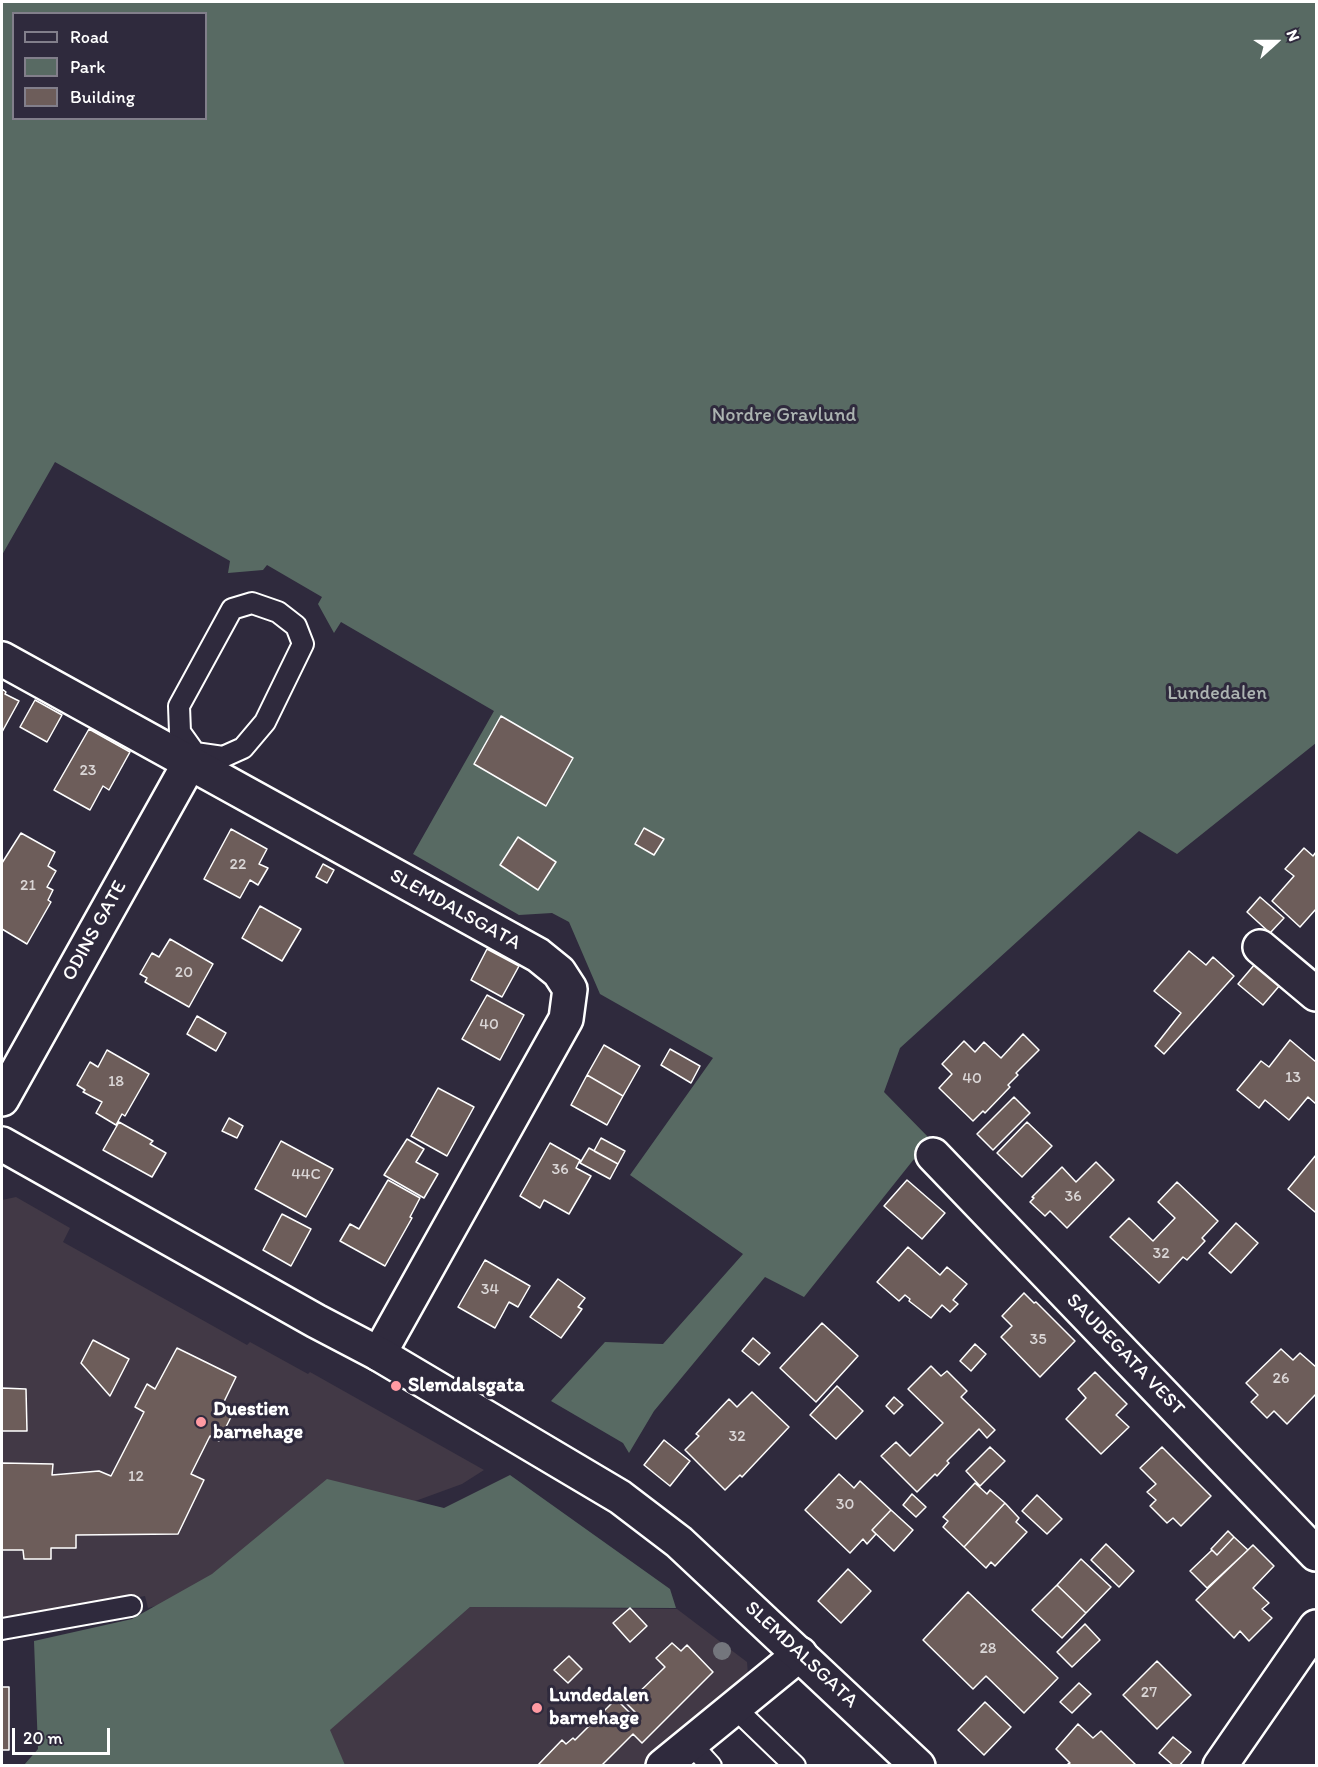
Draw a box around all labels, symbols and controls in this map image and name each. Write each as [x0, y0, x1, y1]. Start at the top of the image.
legend [12, 12, 207, 120]
north arrow [1246, 12, 1306, 72]
text: Road [70, 26, 109, 48]
text: N [1282, 27, 1304, 44]
text: Park [70, 56, 105, 78]
text: Building [70, 86, 135, 108]
park label: Nordre Gravlund [712, 404, 856, 428]
park label: Lundedalen [1167, 682, 1267, 706]
house number: 23 [79, 761, 97, 781]
house number: 22 [230, 855, 246, 875]
street label: SLEMDALSGATA [385, 864, 525, 956]
house number: 21 [20, 876, 36, 896]
street label: ODINS GATE [58, 877, 132, 985]
house number: 20 [175, 963, 193, 983]
house number: 40 [479, 1015, 499, 1035]
house number: 13 [1285, 1068, 1301, 1088]
house number: 40 [962, 1069, 982, 1089]
house number: 18 [108, 1072, 124, 1092]
house number: 36 [551, 1160, 569, 1180]
house number: 44C [291, 1165, 321, 1185]
house number: 36 [1064, 1187, 1082, 1207]
house number: 32 [1152, 1244, 1170, 1264]
house number: 34 [481, 1280, 499, 1300]
street label: SAUDEGATA VEST [1061, 1289, 1189, 1421]
house number: 35 [1029, 1330, 1047, 1350]
house number: 26 [1273, 1369, 1289, 1389]
place label: Slemdalsgata [408, 1374, 524, 1398]
marker: Slemdalsgata [389, 1379, 403, 1393]
place label: Duestien barnehage [213, 1398, 303, 1445]
marker: Duestien barnehage [194, 1415, 208, 1429]
house number: 32 [728, 1427, 746, 1447]
house number: 12 [128, 1467, 144, 1487]
house number: 30 [836, 1495, 854, 1515]
street label: SLEMDALSGATA [739, 1596, 863, 1714]
house number: 28 [979, 1639, 997, 1659]
house number: 27 [1141, 1683, 1157, 1703]
place label: Lundedalen barnehage [549, 1684, 649, 1731]
marker: Lundedalen barnehage [530, 1701, 544, 1715]
scale bar [15, 1716, 112, 1754]
text: 20 m [23, 1727, 63, 1749]

